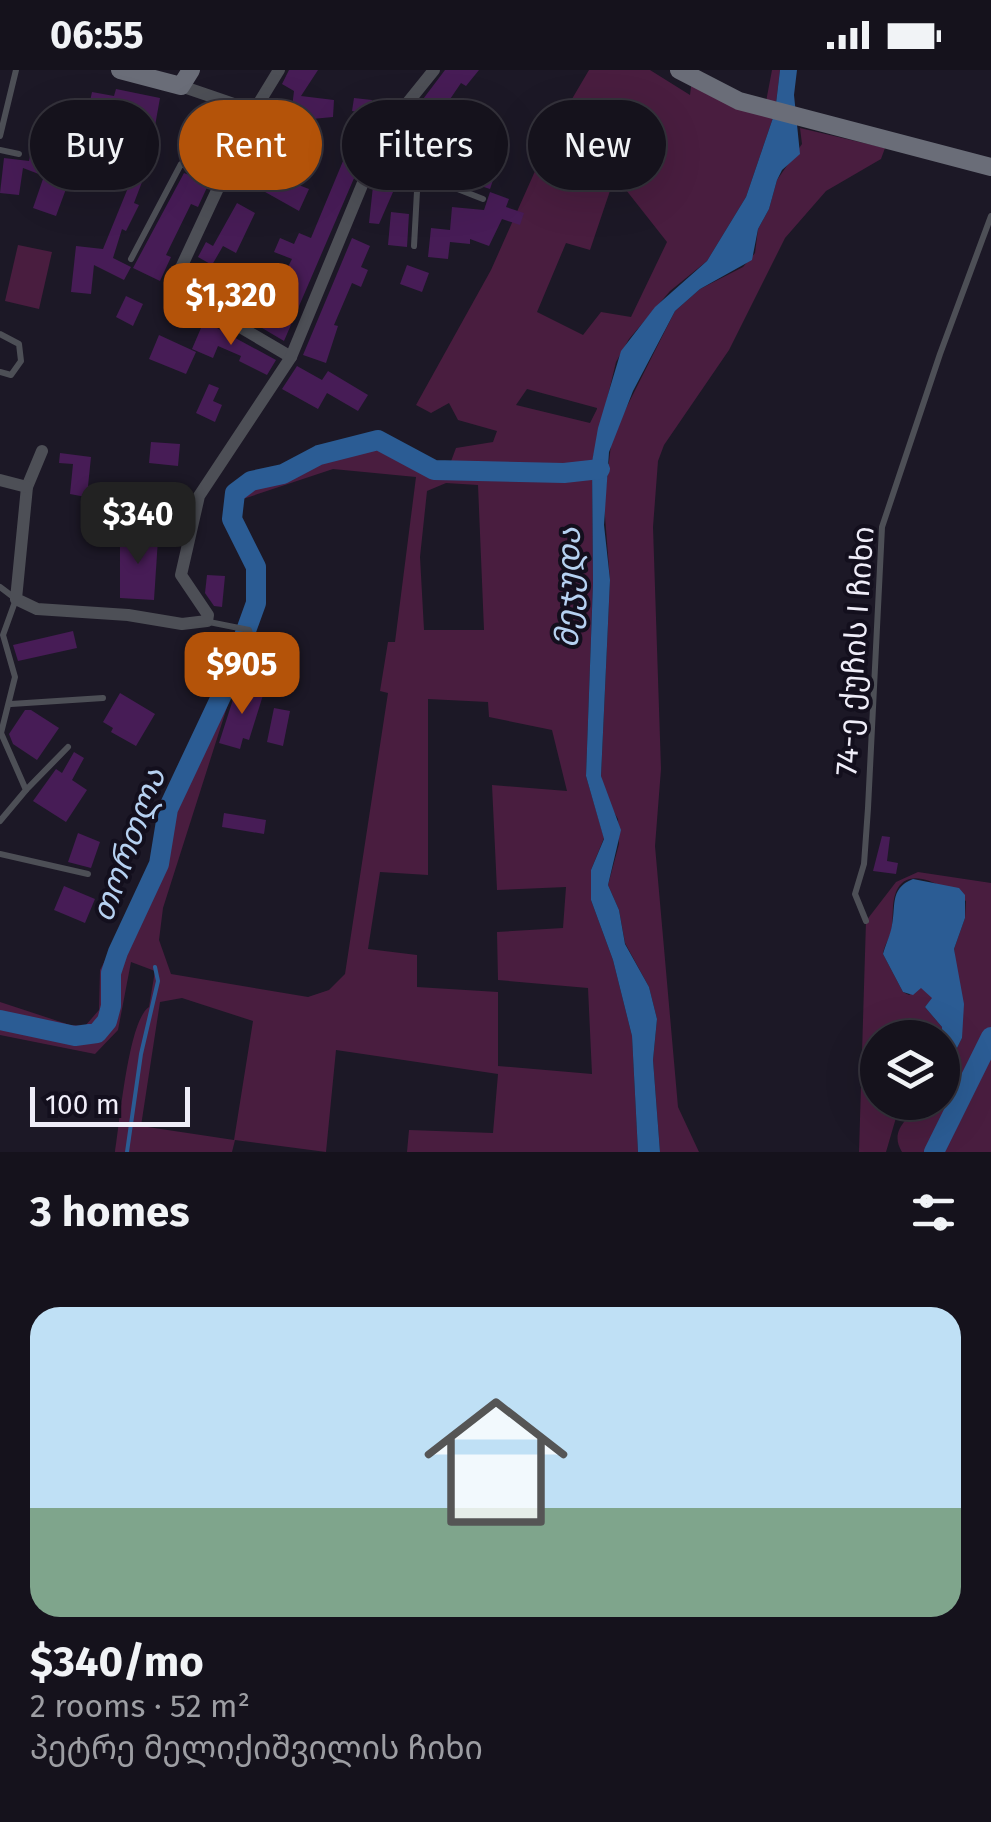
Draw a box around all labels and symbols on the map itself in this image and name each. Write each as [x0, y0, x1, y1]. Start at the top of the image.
pin: $1,320 [150, 263, 312, 348]
pin: $340 [79, 482, 197, 567]
street label: 74-ე ქუჩის I ჩიხი [828, 525, 882, 777]
water label: მეჯუდა [548, 527, 588, 649]
pin: $905 [183, 632, 301, 717]
water label: თორთლა [83, 763, 173, 927]
scale bar [30, 1082, 190, 1126]

